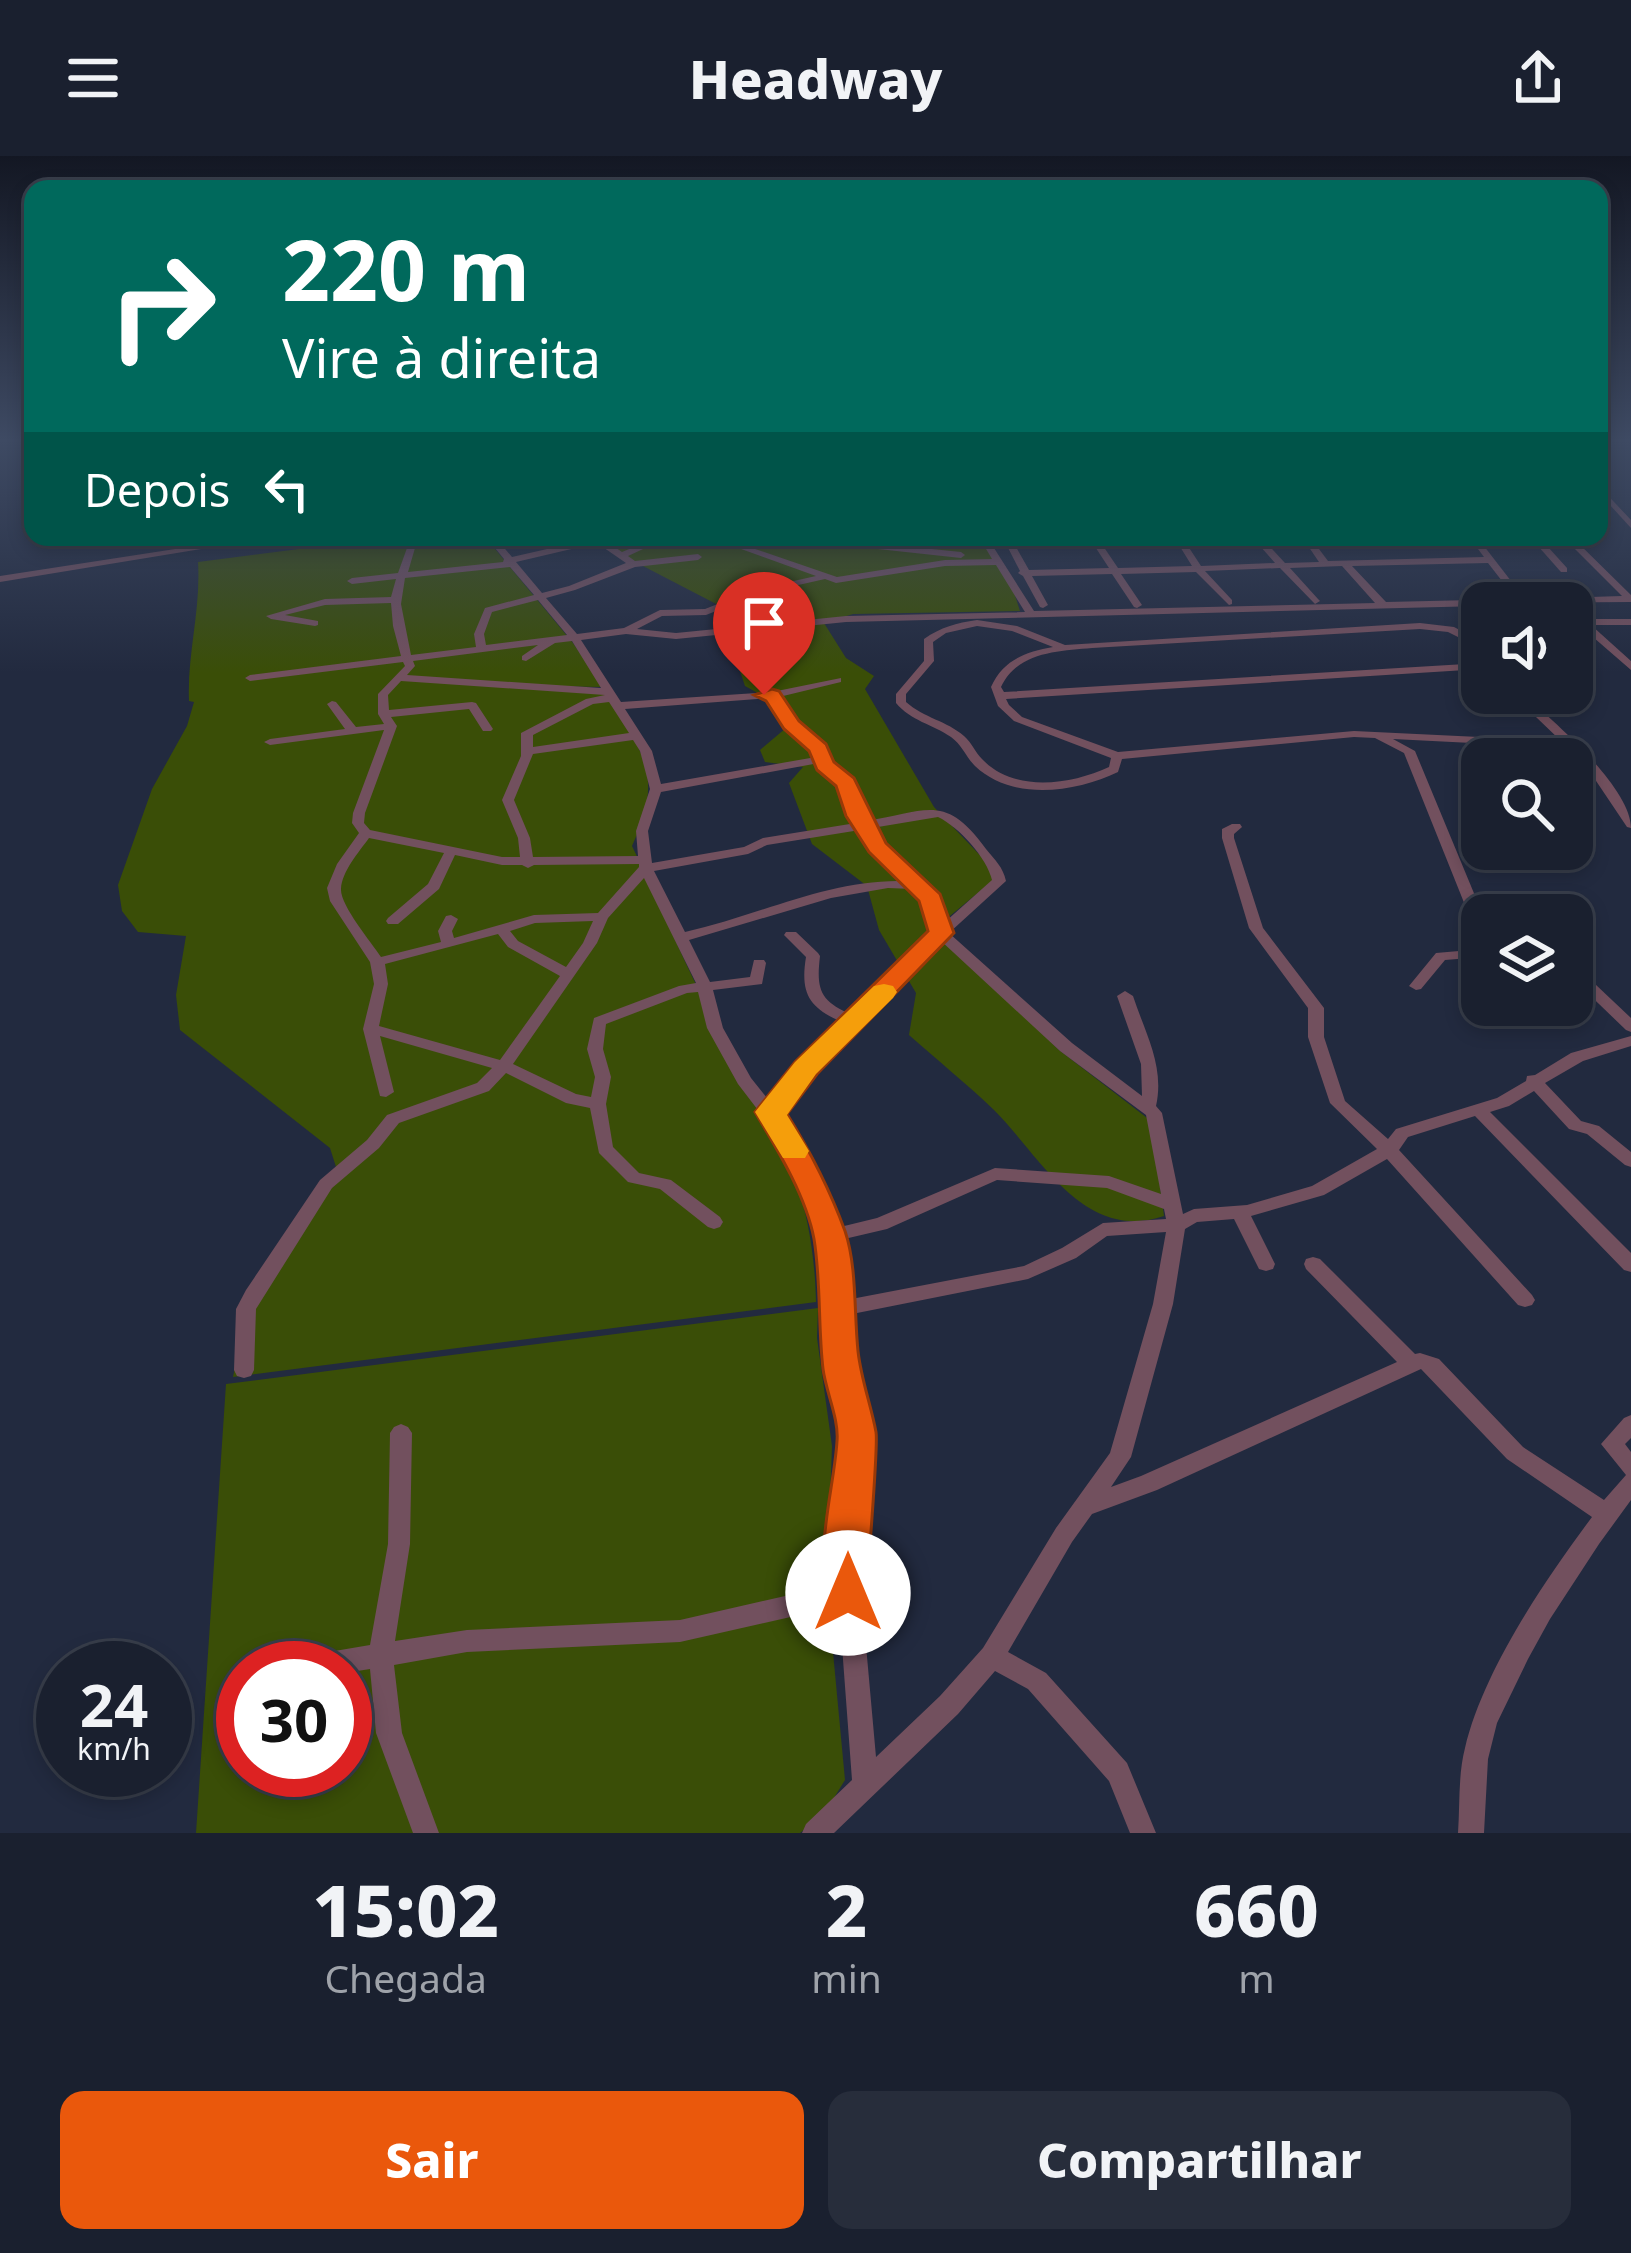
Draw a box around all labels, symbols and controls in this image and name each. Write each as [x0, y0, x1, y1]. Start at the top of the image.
text: Headway [689, 41, 942, 115]
icon: menu [60, 45, 126, 111]
icon: share [1505, 45, 1571, 111]
text: 220 m [282, 211, 530, 326]
icon: right [84, 228, 240, 384]
text: Vire à direita [282, 320, 601, 394]
icon: left [254, 456, 320, 522]
text: Depois [84, 459, 230, 520]
pin [713, 572, 815, 695]
map controls [1461, 582, 1593, 1026]
button: sound [1461, 582, 1593, 714]
icon: arrive [731, 590, 797, 656]
button: search [1461, 738, 1593, 870]
button: layers [1461, 894, 1593, 1026]
position arrow [785, 1530, 911, 1656]
speed limit sign: 30 [216, 1641, 372, 1797]
text: 24 [80, 1663, 148, 1745]
text: km/h [77, 1728, 151, 1769]
text: 15:02 [312, 1860, 499, 1958]
text: 2 [826, 1860, 867, 1958]
text: 660 [1194, 1860, 1319, 1958]
text: Chegada [324, 1951, 487, 2004]
text: min [811, 1951, 882, 2004]
text: m [1238, 1951, 1275, 2004]
button: Sair [60, 2091, 804, 2229]
button: Compartilhar [828, 2091, 1571, 2229]

